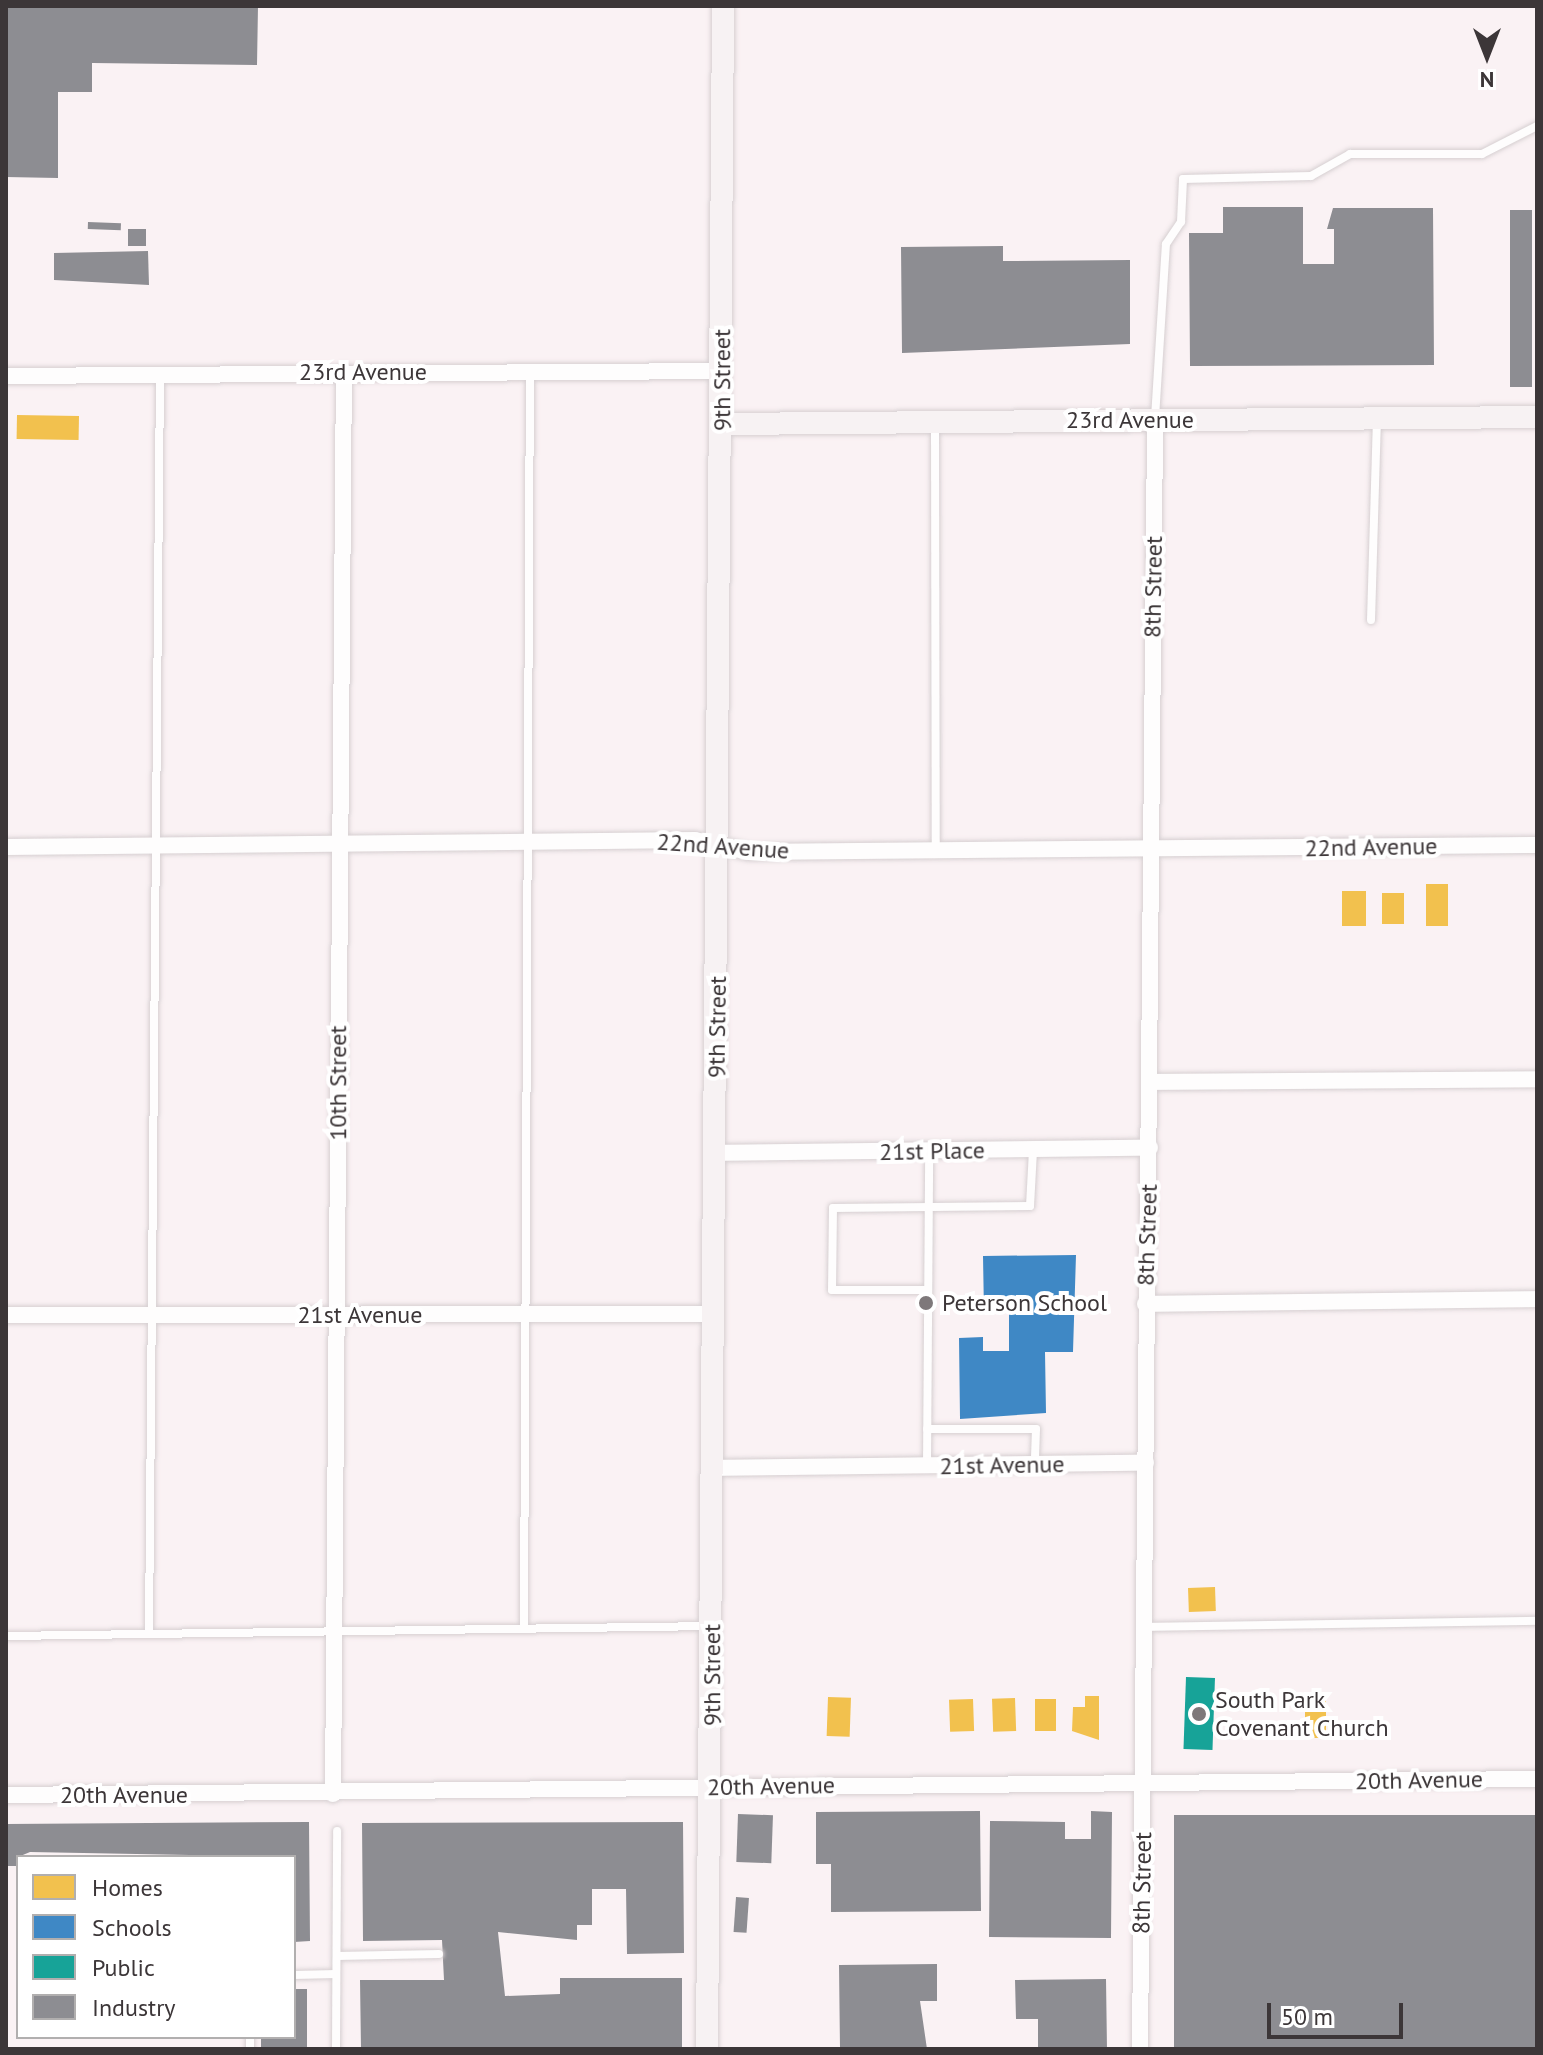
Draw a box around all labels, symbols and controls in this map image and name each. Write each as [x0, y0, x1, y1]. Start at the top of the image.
north arrow [1447, 16, 1527, 96]
text: N [1480, 66, 1494, 94]
street label: 9th Street [708, 329, 736, 431]
street label: 23rd Avenue [299, 358, 427, 386]
street label: 23rd Avenue [1066, 406, 1194, 434]
street label: 8th Street [1138, 536, 1168, 638]
street label: 22nd Avenue [655, 827, 791, 865]
street label: 22nd Avenue [1304, 831, 1438, 863]
street label: 9th Street [702, 976, 732, 1078]
street label: 10th Street [324, 1025, 352, 1141]
street label: 21st Place [879, 1136, 985, 1166]
street label: 8th Street [1131, 1184, 1163, 1286]
place label: Peterson School [942, 1289, 1107, 1317]
marker: Peterson School [917, 1294, 935, 1312]
street label: 21st Avenue [297, 1301, 423, 1329]
street label: 21st Avenue [939, 1450, 1065, 1480]
street label: 9th Street [698, 1624, 726, 1726]
place label: South Park Covenant Church [1215, 1686, 1389, 1742]
marker: South Park Covenant Church [1190, 1705, 1208, 1723]
street label: 20th Avenue [1354, 1764, 1484, 1796]
street label: 20th Avenue [706, 1770, 836, 1802]
street label: 20th Avenue [60, 1781, 188, 1809]
street label: 8th Street [1127, 1832, 1157, 1934]
legend [16, 1855, 296, 2039]
text: Homes [92, 1872, 163, 1903]
text: Schools [92, 1912, 172, 1943]
text: Public [92, 1952, 155, 1983]
scale bar [1271, 1987, 1407, 2037]
text: Industry [92, 1992, 176, 2023]
text: 50 m [1281, 2001, 1333, 2032]

